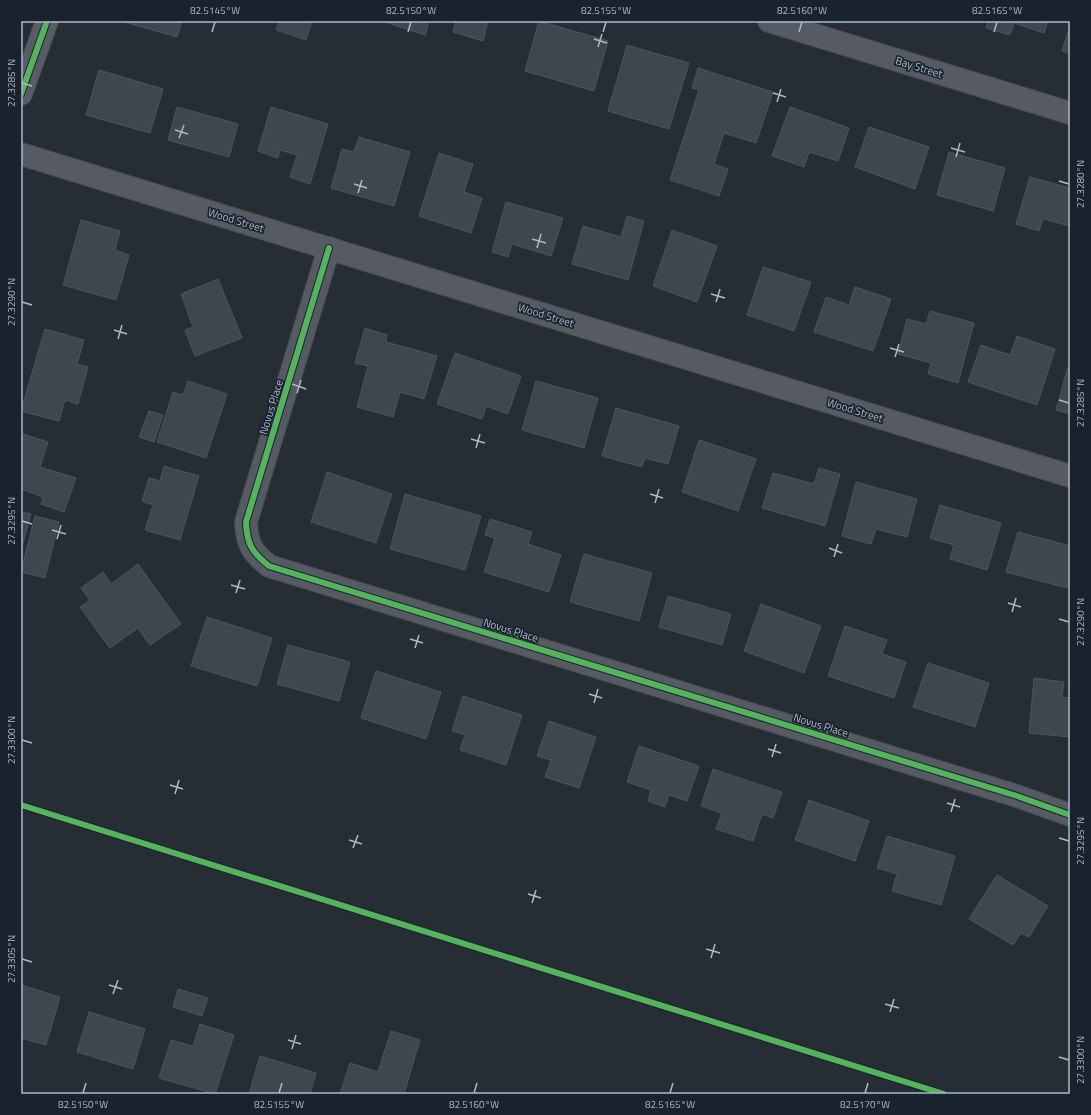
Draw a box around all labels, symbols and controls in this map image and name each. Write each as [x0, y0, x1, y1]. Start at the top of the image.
text: 82.5145°W [190, 3, 240, 18]
text: 82.5150°W [386, 3, 436, 18]
text: 82.5155°W [581, 3, 631, 18]
text: 82.5160°W [777, 3, 827, 18]
text: 82.5165°W [972, 3, 1022, 18]
street label: Bay Street [894, 52, 945, 82]
text: 27.3285°N [4, 59, 19, 107]
text: 27.3280°N [1073, 160, 1088, 208]
street label: Wood Street [206, 204, 266, 236]
text: 27.3290°N [4, 278, 19, 326]
street label: Wood Street [516, 299, 576, 331]
street label: Novus Place [255, 377, 287, 436]
text: 27.3285°N [1073, 379, 1088, 427]
street label: Wood Street [825, 394, 885, 426]
text: 27.3295°N [4, 497, 19, 545]
text: 27.3290°N [1073, 598, 1088, 646]
street label: Novus Place [482, 614, 541, 646]
street label: Novus Place [792, 709, 851, 741]
text: 27.3300°N [4, 716, 19, 764]
text: 27.3295°N [1073, 817, 1088, 865]
text: 27.3305°N [4, 935, 19, 983]
text: 27.3300°N [1073, 1036, 1088, 1084]
text: 82.5150°W [58, 1097, 108, 1112]
text: 82.5155°W [254, 1097, 304, 1112]
text: 82.5160°W [449, 1097, 499, 1112]
text: 82.5165°W [645, 1097, 695, 1112]
text: 82.5170°W [840, 1097, 890, 1112]

